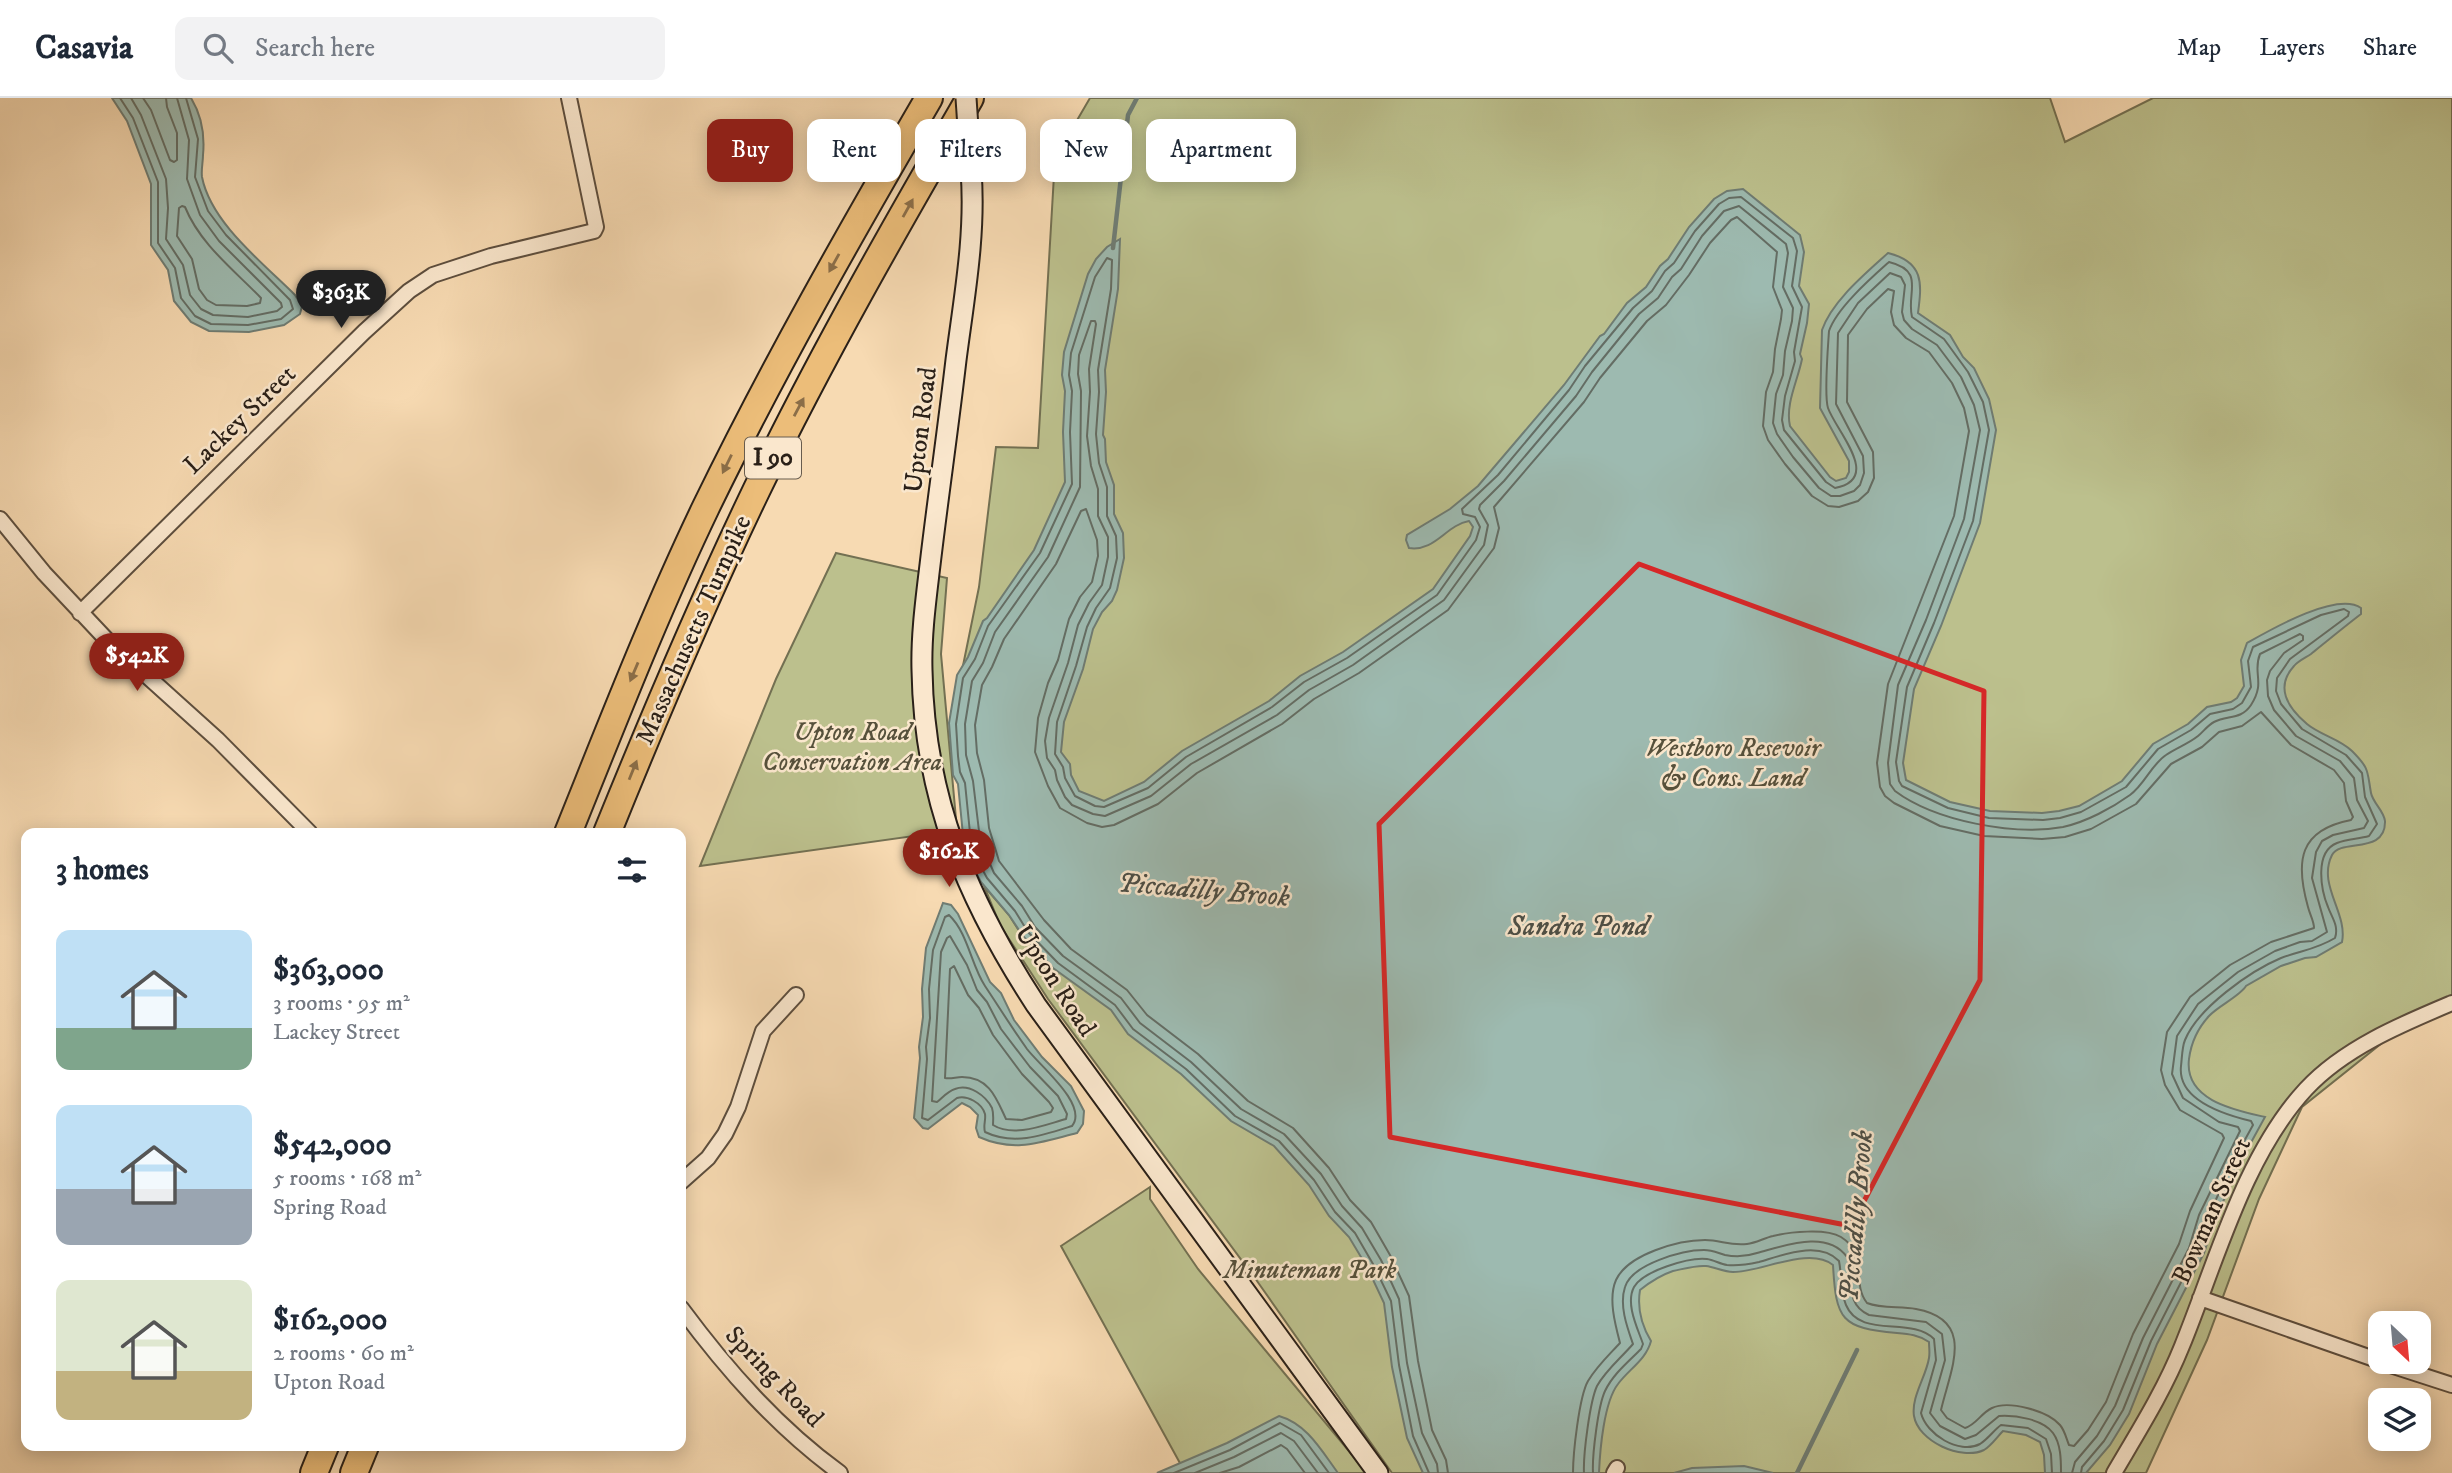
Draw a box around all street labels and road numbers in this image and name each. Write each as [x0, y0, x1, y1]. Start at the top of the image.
street label: Lackey Street [177, 358, 303, 482]
street label: Upton Road [897, 365, 945, 495]
road number: I 90 [745, 438, 801, 478]
street label: Massachusetts Turnpike [629, 510, 759, 750]
street label: Upton Road [1007, 919, 1103, 1043]
street label: Bowman Street [2165, 1133, 2259, 1289]
street label: Spring Road [717, 1319, 831, 1435]

